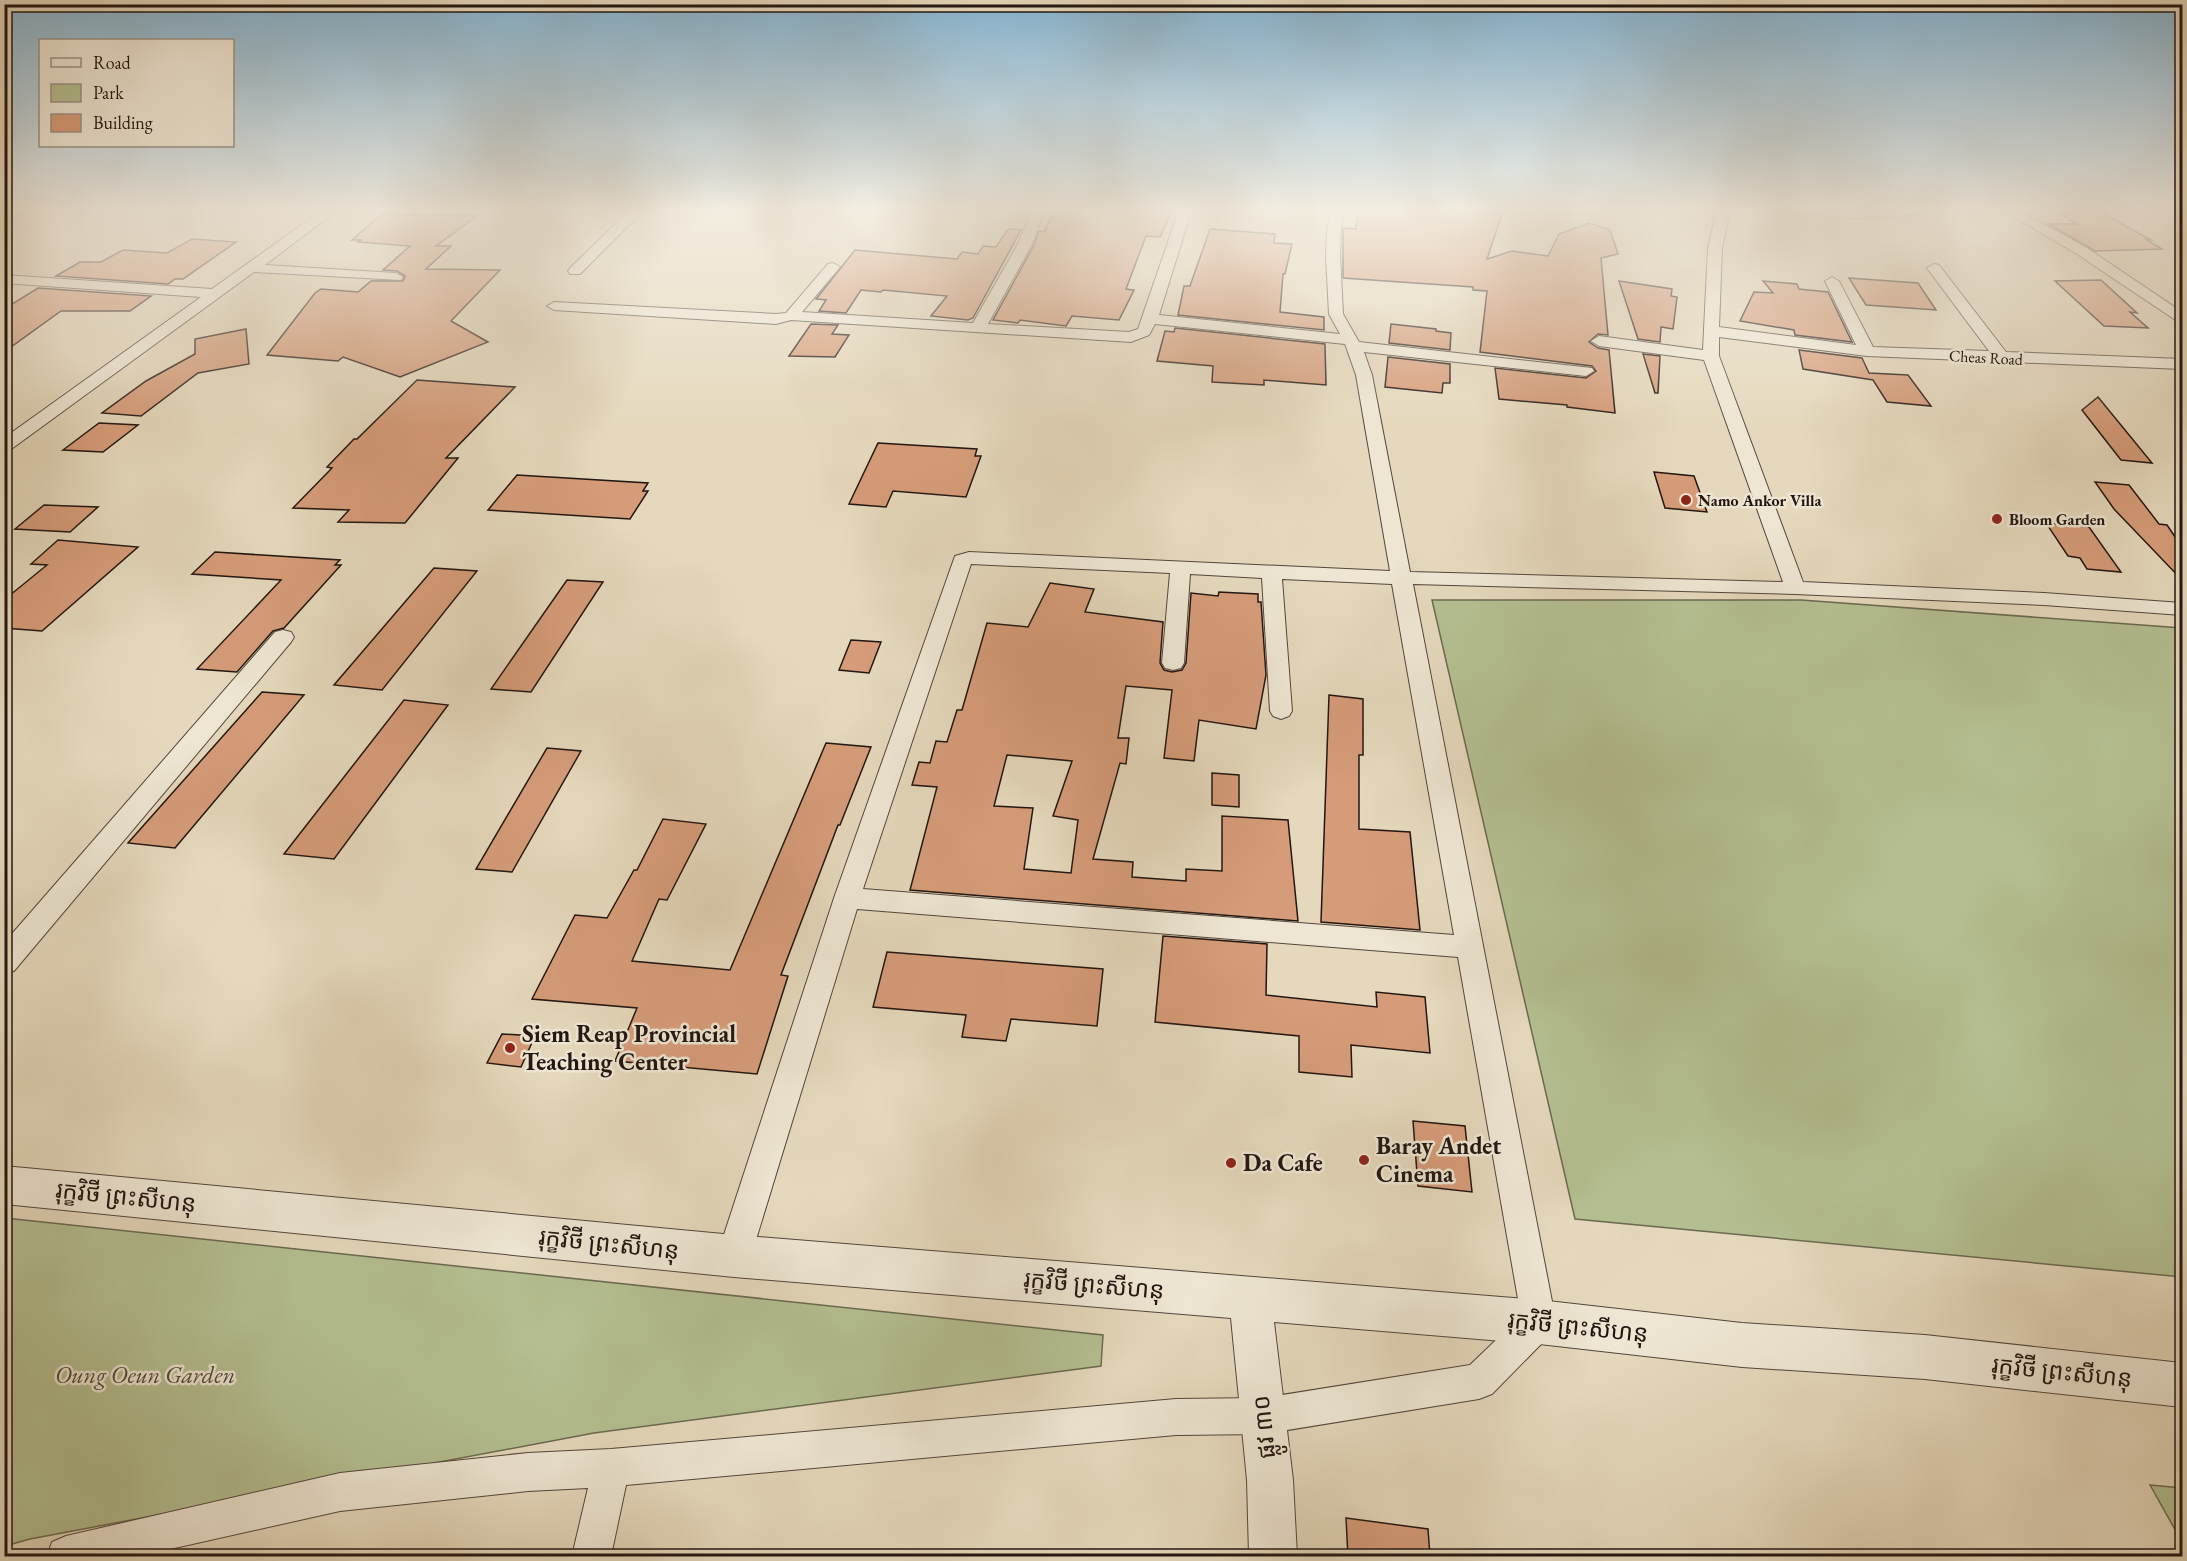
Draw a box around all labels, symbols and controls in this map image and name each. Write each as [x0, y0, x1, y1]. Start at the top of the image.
legend [39, 39, 234, 147]
text: Road [93, 51, 132, 74]
text: Park [93, 81, 124, 104]
text: Building [93, 111, 153, 134]
street label: Cheas Road [1948, 345, 2024, 370]
place label: Namo Ankor Villa [1698, 490, 1823, 511]
marker: Namo Ankor Villa [1679, 493, 1693, 507]
place label: Bloom Garden [2009, 509, 2105, 530]
marker: Bloom Garden [1990, 512, 2004, 526]
place label: Siem Reap Provincial Teaching Center [522, 1018, 736, 1078]
marker: Siem Reap Provincial Teaching Center [503, 1041, 517, 1055]
place label: Baray Andet Cinema [1376, 1130, 1501, 1189]
place label: Da Cafe [1243, 1147, 1323, 1178]
marker: Baray Andet Cinema [1357, 1153, 1371, 1167]
marker: Da Cafe [1224, 1156, 1238, 1170]
street label: រុក្ខវិថី ព្រះសីហនុ [54, 1174, 198, 1219]
street label: រុក្ខវិថី ព្រះសីហនុ [537, 1221, 681, 1266]
street label: រុក្ខវិថី ព្រះសីហនុ [1022, 1263, 1166, 1306]
street label: រុក្ខវិថី ព្រះសីហនុ [1506, 1304, 1650, 1349]
street label: រុក្ខវិថី ព្រះសីហនុ [1990, 1349, 2134, 1394]
park label: Oung Oeun Garden [55, 1359, 235, 1390]
street label: ផ្លូវ ៣០ [1245, 1393, 1289, 1460]

